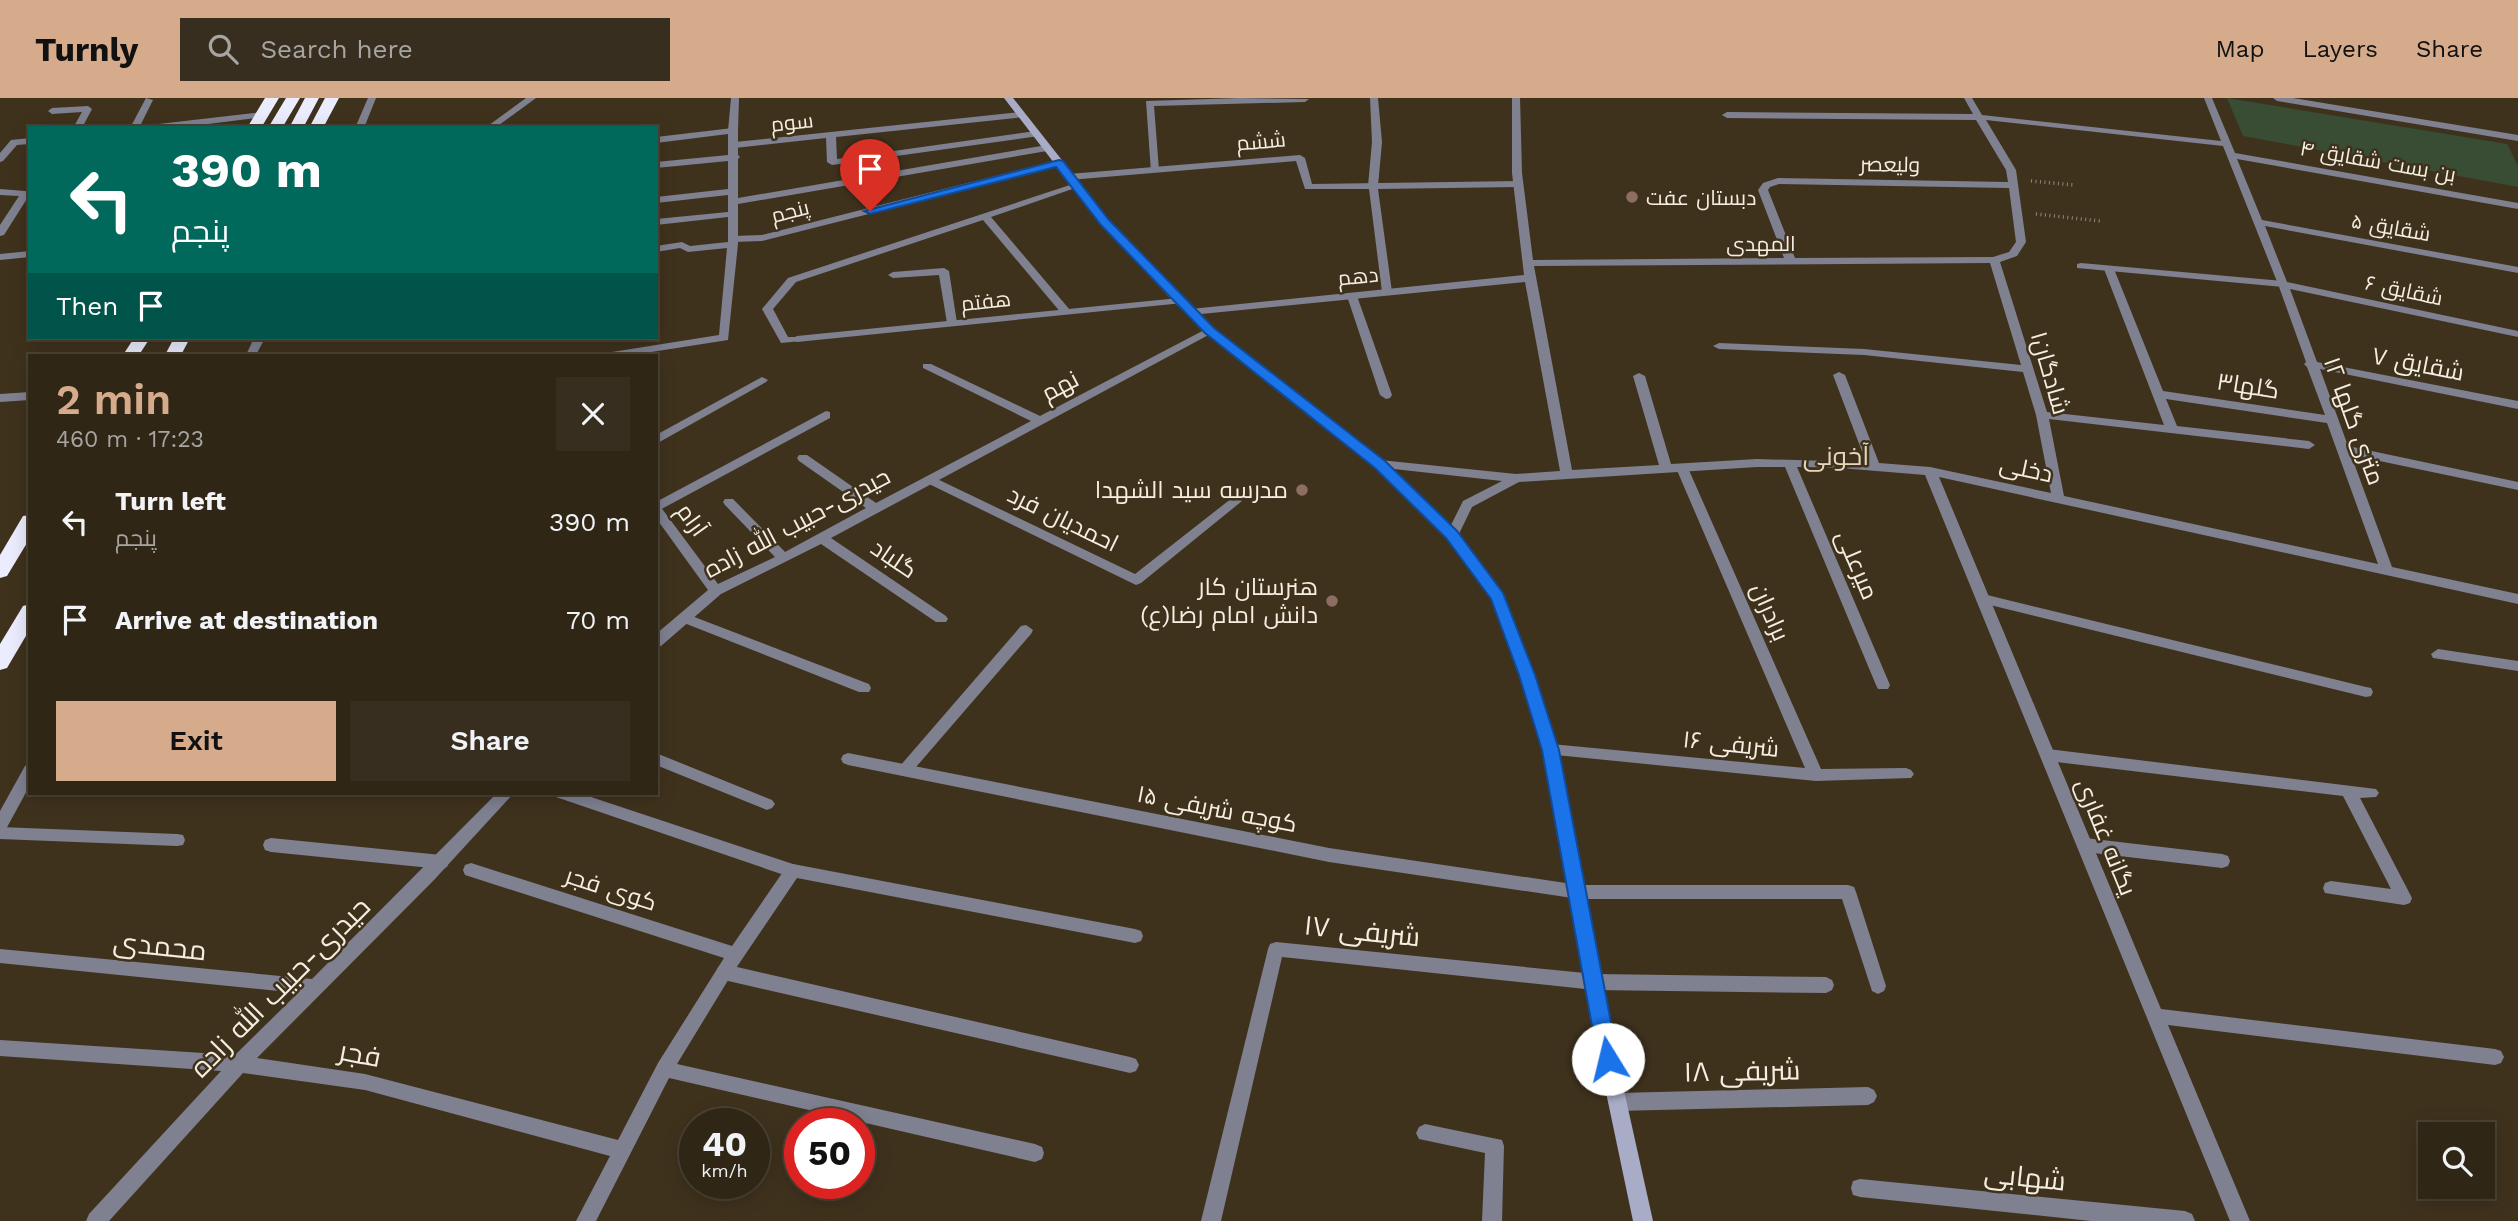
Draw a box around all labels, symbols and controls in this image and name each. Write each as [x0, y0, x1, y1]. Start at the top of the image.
search box [180, 18, 670, 81]
text: Turnly [35, 30, 138, 69]
icon: search [204, 30, 242, 68]
text: Search here [260, 34, 413, 64]
text: Map [2216, 35, 2264, 63]
text: Layers [2302, 35, 2378, 63]
text: Share [2416, 35, 2483, 63]
street label: سوم [769, 107, 815, 139]
street label: ششم [1235, 126, 1287, 158]
street label: بن بست شقایق ۴ [2298, 135, 2458, 188]
pin [840, 139, 900, 211]
text: 390 m [171, 141, 322, 199]
icon: arrive [851, 150, 889, 188]
street label: ولیعصر [1859, 151, 1920, 177]
icon: left [56, 154, 147, 245]
place label: دبستان عفت [1646, 185, 1756, 211]
marker: دبستان عفت [1624, 189, 1640, 205]
street label: پنجم [768, 194, 812, 230]
street label: شقایق ۵ [2349, 208, 2433, 247]
text: پنجم [171, 212, 229, 250]
street label: المهدی [1726, 231, 1796, 257]
street label: دهم [1336, 261, 1380, 293]
street label: شقایق ۶ [2363, 270, 2445, 311]
street label: هفتم [960, 286, 1012, 318]
icon: arrive [132, 287, 170, 325]
text: Then [56, 291, 118, 321]
street label: شادگان۱ [2025, 328, 2075, 418]
street label: شقایق ۷ [2369, 341, 2466, 388]
street label: ۱۲ متری گلها [2318, 353, 2390, 489]
street label: نهم [1037, 365, 1084, 409]
street label: گلها۳ [2215, 367, 2281, 405]
text: 2 min [56, 375, 171, 424]
button: close [556, 377, 630, 451]
text: 460 m · 17:23 [56, 426, 204, 453]
district label: آخونی [1803, 441, 1869, 472]
street label: دخلی [1997, 450, 2055, 488]
street label: حیدری-حبیب الله زاده [698, 460, 895, 584]
place label: مدرسه سید الشهدا [1095, 476, 1288, 504]
street label: احمدیان فرد [1003, 480, 1123, 558]
marker: مدرسه سید الشهدا [1294, 482, 1310, 498]
text: Turn left [115, 486, 226, 516]
street label: آرام [669, 498, 714, 544]
icon: left [56, 503, 94, 541]
text: 390 m [549, 507, 630, 537]
text: پنجم [115, 525, 157, 552]
street label: میرعلی [1830, 526, 1884, 604]
street label: گلباد [866, 534, 922, 584]
place label: هنرستان کار دانش امام رضا(ع) [1140, 573, 1318, 631]
street label: برادران [1745, 579, 1795, 645]
marker: هنرستان کار دانش امام رضا(ع) [1324, 593, 1340, 609]
icon: arrive [56, 601, 94, 639]
text: Arrive at destination [115, 605, 378, 635]
text: 70 m [566, 605, 630, 635]
button: Exit [56, 701, 336, 781]
button: Share [350, 701, 630, 781]
street label: شریفی ۱۶ [1681, 725, 1781, 763]
street label: یگانه غفاری [2070, 775, 2142, 900]
street label: کوچه شریفی ۱۵ [1134, 780, 1299, 840]
street label: کوی فجر [560, 860, 660, 917]
street label: حیدری-حبیب الله زاده [182, 889, 377, 1084]
street label: شریفی ۱۷ [1302, 908, 1422, 954]
street label: محمدی [112, 925, 208, 967]
position arrow [1571, 1022, 1645, 1096]
street label: فجر [334, 1033, 384, 1074]
street label: شریفی ۱۸ [1683, 1053, 1801, 1089]
speed limit sign: 50 [784, 1108, 875, 1199]
map controls [2418, 1122, 2495, 1199]
button: search [2418, 1122, 2495, 1199]
text: 40 [702, 1123, 747, 1165]
street label: شهابی [1982, 1156, 2068, 1198]
text: km/h [701, 1160, 748, 1181]

